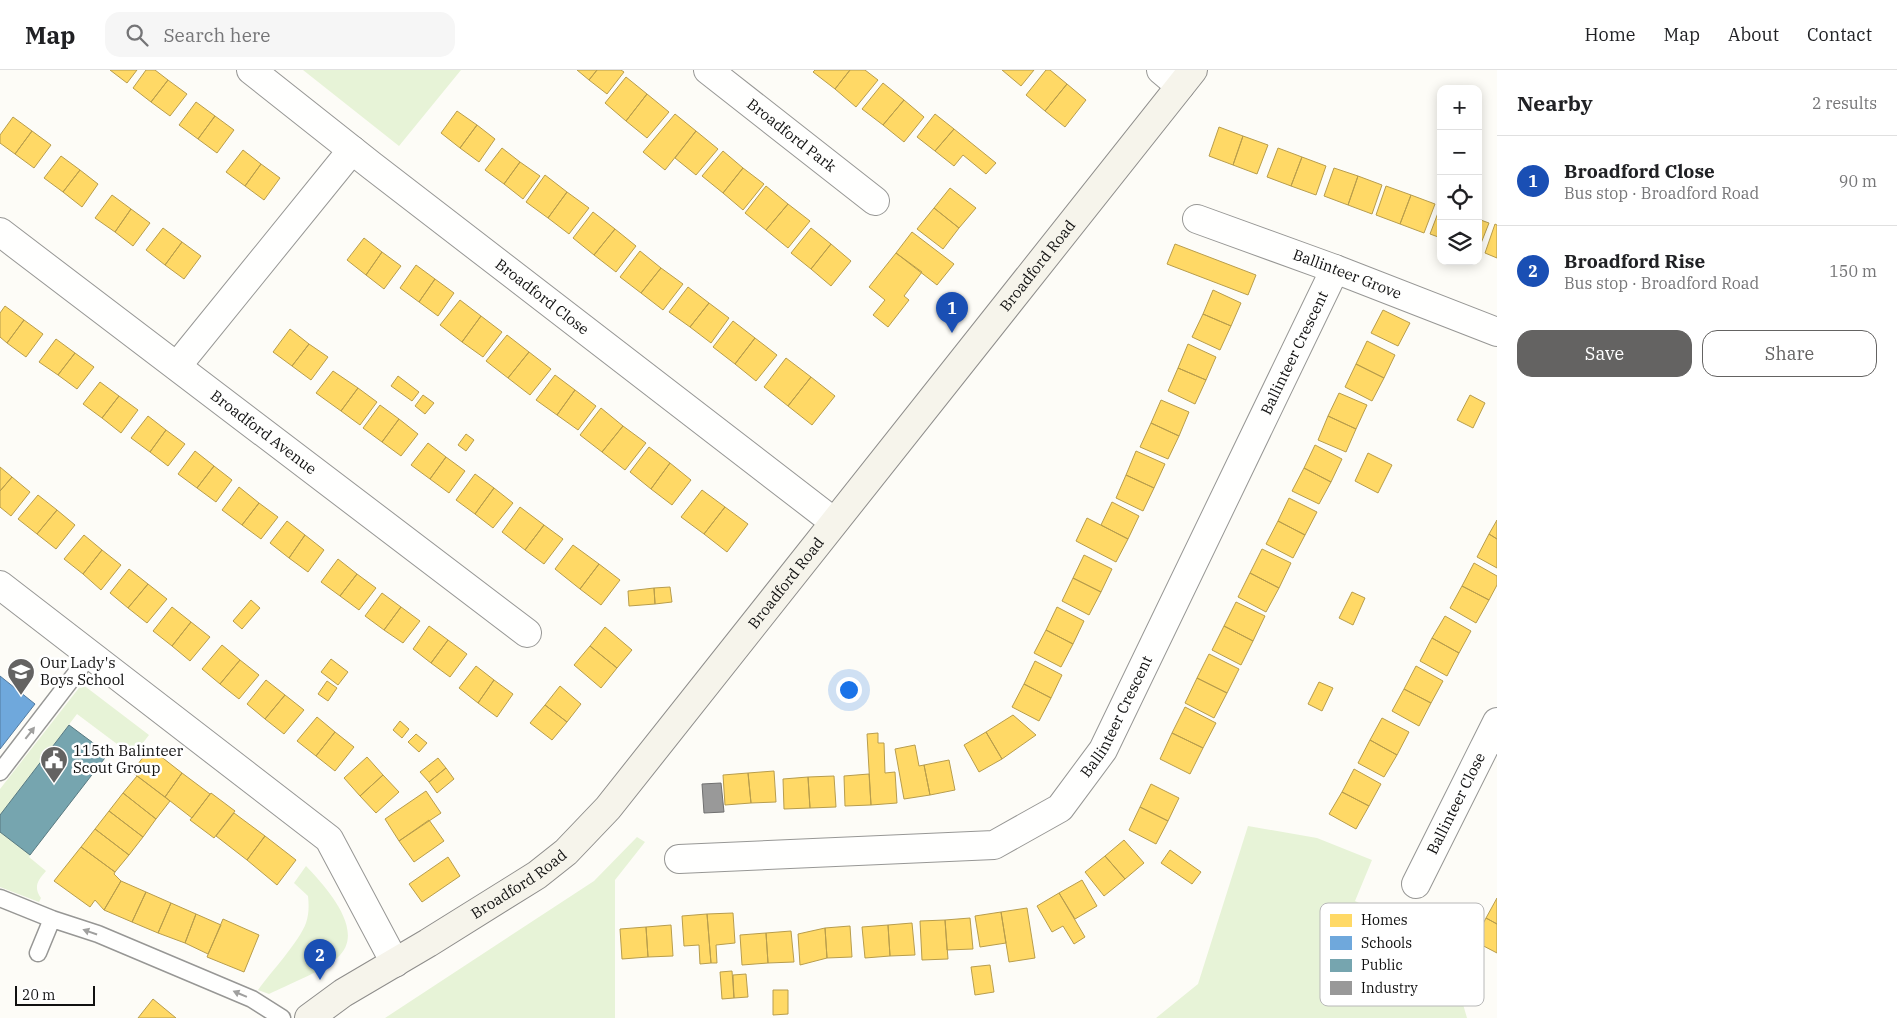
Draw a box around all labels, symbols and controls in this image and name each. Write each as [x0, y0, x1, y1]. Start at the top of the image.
search box [105, 12, 455, 57]
text: Map [25, 19, 75, 51]
icon: search [123, 21, 151, 49]
text: Search here [163, 23, 270, 47]
text: Home [1584, 23, 1636, 46]
text: Map [1664, 23, 1700, 46]
text: About [1728, 23, 1779, 46]
text: Contact [1807, 23, 1872, 46]
map controls [1437, 85, 1482, 265]
button: + [1437, 85, 1482, 130]
text: Nearby [1517, 89, 1593, 117]
text: 2 results [1812, 93, 1877, 113]
street label: Broadford Park [743, 94, 840, 176]
button: − [1437, 130, 1482, 175]
text: Broadford Close [1564, 159, 1715, 183]
text: 1 [1528, 171, 1538, 191]
text: 90 m [1839, 171, 1877, 191]
button: locate [1437, 175, 1482, 220]
text: Bus stop · Broadford Road [1564, 183, 1759, 203]
street label: Broadford Road [995, 216, 1079, 315]
button: layers [1437, 220, 1482, 265]
street label: Ballinteer Grove [1290, 245, 1404, 303]
text: Broadford Rise [1564, 249, 1705, 273]
street label: Broadford Close [492, 254, 593, 339]
text: 2 [1528, 261, 1538, 281]
text: 150 m [1829, 261, 1877, 281]
text: Bus stop · Broadford Road [1564, 273, 1759, 293]
street label: Ballinteer Crescent [1256, 288, 1332, 418]
pin: 1 [936, 292, 968, 333]
button: Save [1517, 330, 1692, 377]
button: Share [1702, 330, 1877, 377]
street label: Broadford Avenue [207, 386, 320, 478]
street label: Broadford Road [744, 533, 828, 632]
street label: Ballinteer Crescent [1076, 652, 1156, 781]
place label: Our Lady's Boys School [40, 653, 125, 689]
school or university icon: Our Lady's Boys School [6, 657, 36, 696]
your location [836, 677, 862, 703]
one-way arrow [24, 727, 35, 740]
place label: 115th Balinteer Scout Group [73, 741, 184, 777]
public building icon: 115th Balinteer Scout Group [39, 745, 69, 784]
street label: Ballinteer Close [1422, 749, 1489, 857]
street label: Broadford Road [467, 845, 570, 923]
legend [1320, 903, 1484, 1006]
text: Homes [1361, 911, 1408, 929]
one-way arrow [82, 927, 97, 935]
text: Schools [1361, 934, 1412, 952]
pin: 2 [304, 939, 336, 980]
text: Public [1361, 956, 1403, 974]
text: Industry [1361, 979, 1418, 997]
scale bar [15, 983, 95, 1006]
text: 20 m [22, 986, 55, 1004]
one-way arrow [232, 990, 247, 998]

